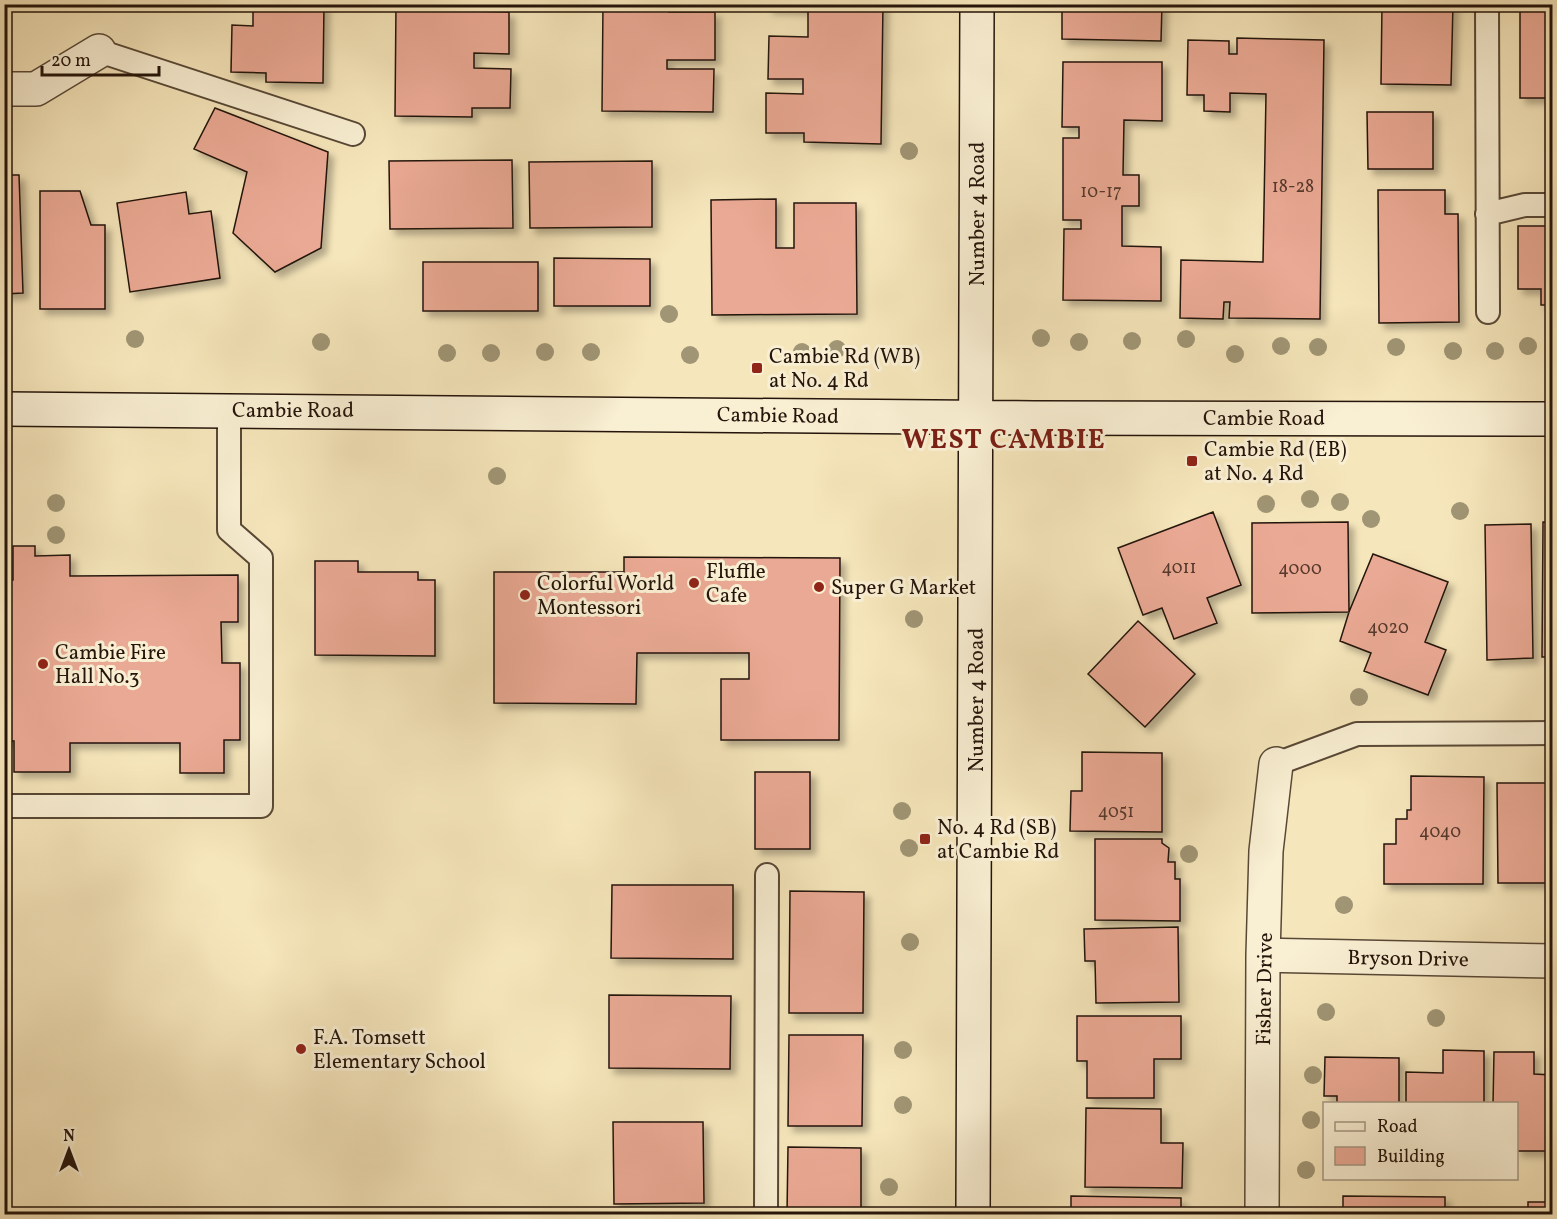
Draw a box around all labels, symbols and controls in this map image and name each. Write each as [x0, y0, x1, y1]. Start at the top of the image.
scale bar [42, 39, 159, 77]
text: 20 m [51, 49, 91, 74]
street label: Number 4 Road [964, 142, 993, 286]
house number: 18-28 [1272, 175, 1314, 200]
house number: 10-17 [1080, 180, 1122, 205]
place label: Cambie Rd (WB) at No. 4 Rd [769, 343, 920, 396]
marker: Cambie Rd (WB) at No. 4 Rd [750, 361, 764, 375]
street label: Cambie Road [232, 397, 354, 426]
street label: Cambie Road [717, 401, 839, 432]
street label: Cambie Road [1203, 405, 1325, 434]
district label: WEST CAMBIE [902, 422, 1106, 460]
place label: Cambie Rd (EB) at No. 4 Rd [1204, 436, 1347, 489]
marker: Cambie Rd (EB) at No. 4 Rd [1185, 454, 1199, 468]
house number: 4011 [1161, 556, 1197, 581]
house number: 4000 [1278, 557, 1322, 582]
place label: Fluffle Cafe [706, 558, 766, 611]
place label: Colorful World Montessori [537, 570, 674, 623]
place label: Super G Market [831, 574, 976, 603]
marker: Fluffle Cafe [687, 576, 701, 590]
marker: Super G Market [812, 580, 826, 594]
marker: Colorful World Montessori [518, 588, 532, 602]
house number: 4020 [1367, 616, 1409, 641]
street label: Number 4 Road [963, 628, 992, 772]
place label: Cambie Fire Hall No.3 [55, 639, 166, 692]
marker: Cambie Fire Hall No.3 [36, 657, 50, 671]
house number: 4051 [1098, 800, 1134, 825]
place label: No. 4 Rd (SB) at Cambie Rd [937, 814, 1059, 867]
house number: 4040 [1419, 820, 1461, 845]
marker: No. 4 Rd (SB) at Cambie Rd [918, 832, 932, 846]
street label: Fisher Drive [1250, 932, 1281, 1046]
street label: Bryson Drive [1347, 944, 1469, 975]
place label: F.A. Tomsett Elementary School [313, 1024, 486, 1077]
marker: F.A. Tomsett Elementary School [294, 1042, 308, 1056]
legend [1323, 1102, 1518, 1180]
text: Road [1377, 1115, 1418, 1140]
north arrow [39, 1120, 99, 1180]
text: N [63, 1126, 75, 1148]
text: Building [1377, 1145, 1445, 1170]

